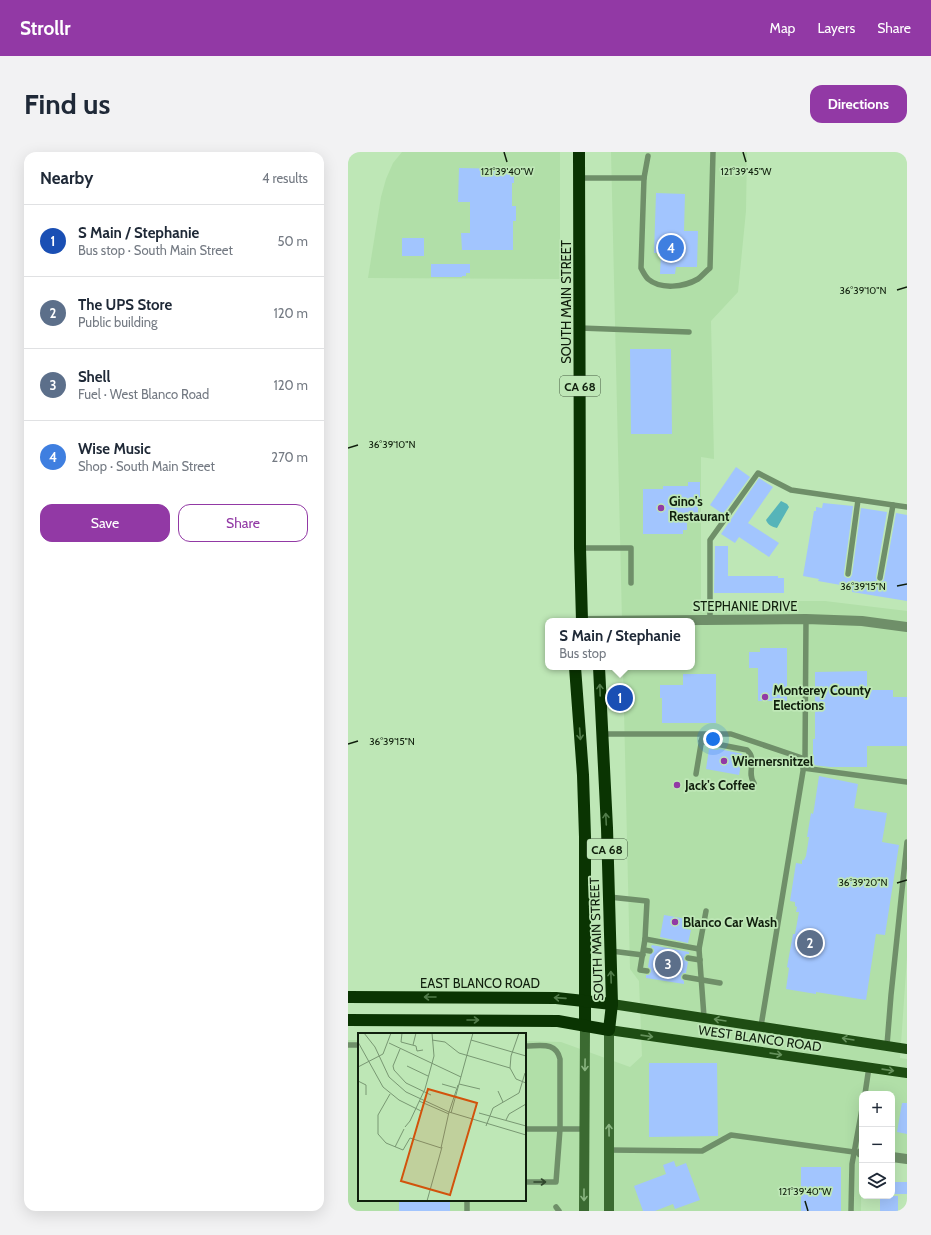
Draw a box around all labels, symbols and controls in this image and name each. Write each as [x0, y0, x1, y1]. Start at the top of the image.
text: Strollr [20, 17, 71, 40]
text: Map [770, 19, 795, 37]
text: Layers [817, 19, 855, 37]
text: Share [877, 19, 911, 37]
button: Directions [810, 85, 907, 123]
text: Find us [24, 87, 110, 121]
text: 121°39'40"W [481, 165, 534, 178]
text: 121°39'45"W [720, 165, 772, 178]
text: Nearby [40, 168, 93, 188]
text: 4 results [262, 170, 308, 186]
text: S Main / Stephanie [78, 224, 199, 242]
text: 1 [51, 233, 55, 249]
text: 50 m [278, 233, 308, 249]
pin: 4 [658, 233, 684, 263]
street label: SOUTH MAIN STREET [558, 240, 574, 364]
text: Bus stop · South Main Street [78, 242, 233, 258]
text: 36°39'10"N [839, 284, 887, 297]
text: The UPS Store [78, 296, 172, 314]
text: 2 [50, 305, 56, 321]
text: 120 m [274, 305, 308, 321]
text: Public building [78, 314, 158, 330]
text: Shell [78, 368, 111, 386]
road number: CA 68 [560, 376, 600, 396]
text: 3 [49, 377, 57, 393]
text: 120 m [274, 377, 308, 393]
text: Fuel · West Blanco Road [78, 386, 209, 402]
text: 36°39'10"N [368, 438, 416, 451]
text: Wise Music [78, 440, 151, 458]
text: 4 [49, 449, 57, 465]
text: 270 m [271, 449, 308, 465]
text: Shop · South Main Street [78, 458, 215, 474]
place label: Gino's Restaurant [669, 493, 730, 524]
marker: Gino's Restaurant [656, 503, 666, 513]
button: Save [40, 504, 170, 542]
button: Share [178, 504, 308, 542]
text: 36°39'15"N [840, 580, 886, 593]
street label: STEPHANIE DRIVE [693, 598, 797, 614]
popup [545, 618, 695, 670]
text: S Main / Stephanie [559, 627, 681, 645]
text: Bus stop [559, 645, 606, 661]
place label: Monterey County Elections [773, 682, 871, 713]
pin: 1 [607, 683, 633, 713]
one-way arrow [597, 684, 604, 697]
marker: Monterey County Elections [760, 692, 770, 702]
one-way arrow [577, 727, 584, 740]
your location [703, 729, 723, 749]
text: 36°39'15"N [369, 735, 415, 748]
place label: Wiernersnitzel [732, 753, 814, 769]
marker: Wiernersnitzel [719, 756, 729, 766]
place label: Jack's Coffee [684, 777, 755, 793]
marker: Jack's Coffee [672, 780, 682, 790]
one-way arrow [603, 813, 610, 826]
road number: CA 68 [587, 839, 627, 859]
text: 36°39'20"N [838, 876, 888, 889]
street label: SOUTH MAIN STREET [586, 877, 606, 1001]
place label: Blanco Car Wash [683, 914, 777, 930]
marker: Blanco Car Wash [670, 917, 680, 927]
pin: 2 [797, 928, 823, 958]
pin: 3 [655, 949, 681, 979]
one-way arrow [608, 971, 615, 984]
street label: EAST BLANCO ROAD [420, 975, 540, 991]
one-way arrow [424, 993, 437, 1001]
one-way arrow [554, 995, 567, 1002]
one-way arrow [713, 1016, 726, 1024]
one-way arrow [466, 1017, 479, 1024]
street label: WEST BLANCO ROAD [697, 1021, 823, 1055]
one-way arrow [641, 1032, 654, 1040]
inset map [358, 1033, 526, 1201]
one-way arrow [842, 1035, 855, 1043]
one-way arrow [769, 1050, 782, 1058]
one-way arrow [581, 1058, 589, 1071]
one-way arrow [881, 1066, 894, 1074]
map controls [859, 1091, 895, 1199]
button: + [859, 1091, 895, 1127]
one-way arrow [605, 1124, 612, 1137]
button: − [859, 1127, 895, 1163]
button: layers [859, 1163, 895, 1199]
one-way arrow [533, 1178, 546, 1186]
text: 121°39'40"W [779, 1185, 832, 1198]
one-way arrow [580, 1188, 588, 1201]

